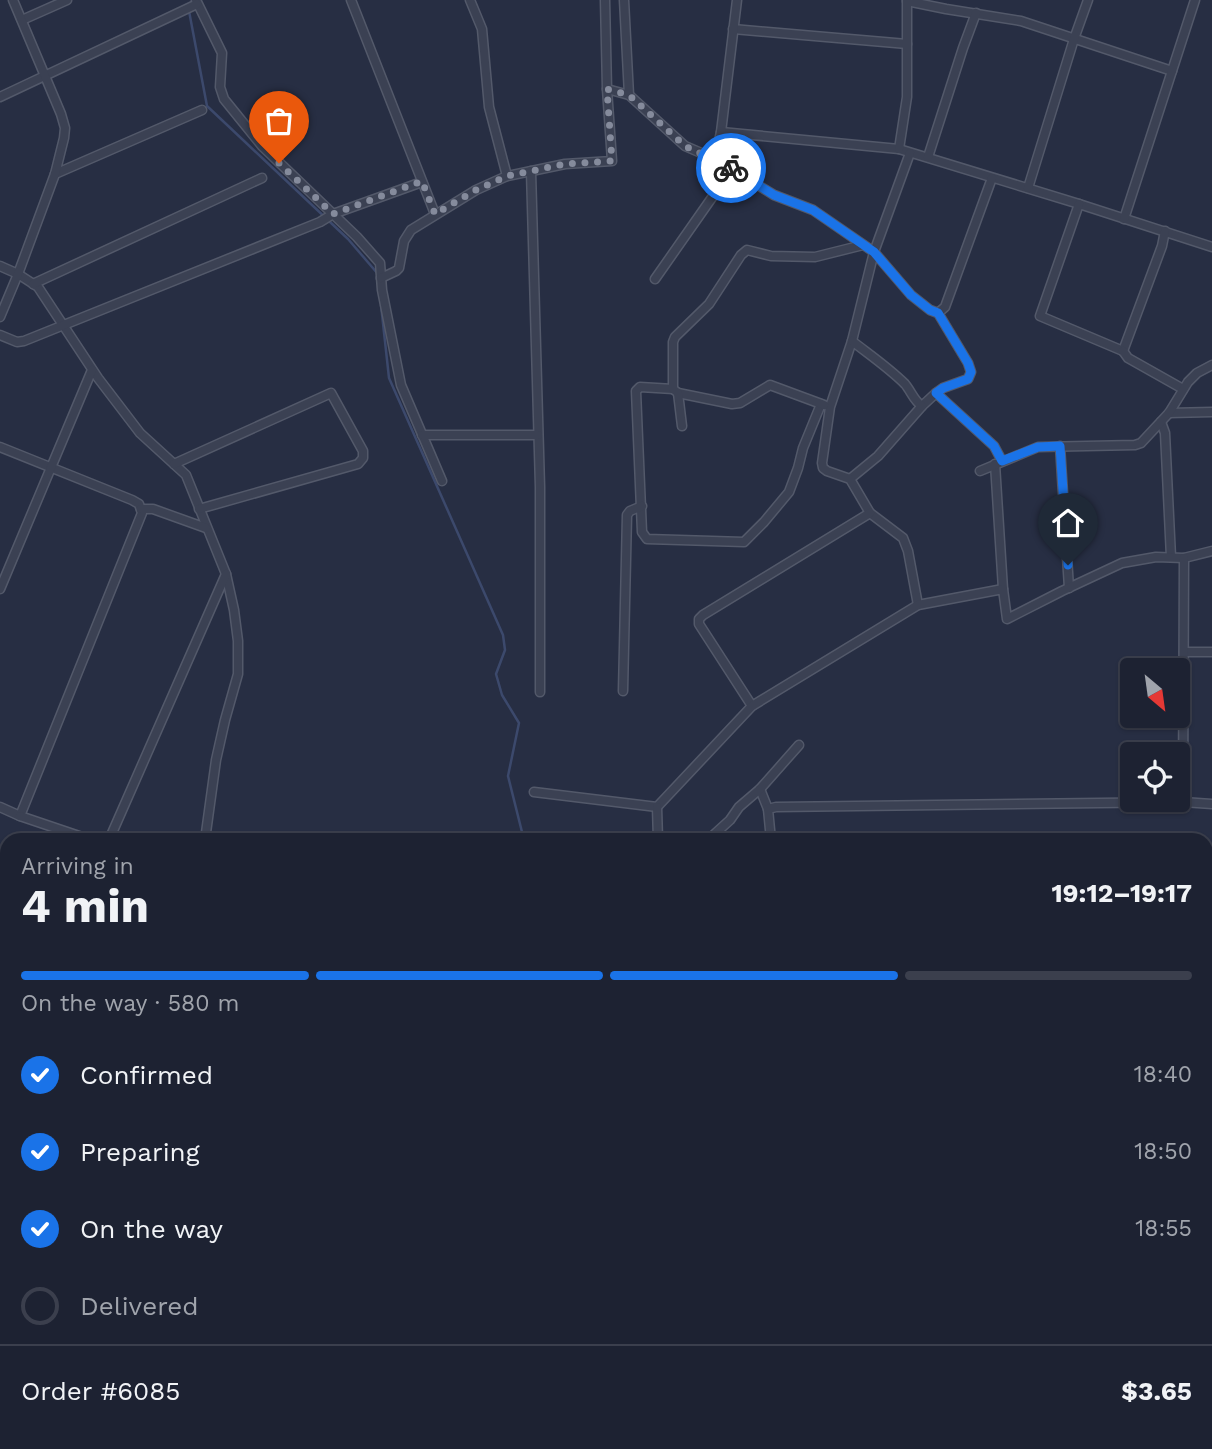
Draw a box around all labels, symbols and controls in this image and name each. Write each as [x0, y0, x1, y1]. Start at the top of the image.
pin [249, 91, 309, 163]
icon: bag [260, 102, 298, 140]
courier [696, 133, 766, 203]
icon: bike [712, 149, 750, 187]
pin [1038, 493, 1098, 565]
icon: home [1049, 504, 1087, 542]
north arrow [1120, 658, 1190, 728]
map controls [1120, 658, 1190, 812]
button: locate [1120, 742, 1190, 812]
text: Arriving in [21, 853, 134, 880]
text: 19:12–19:17 [1051, 878, 1192, 908]
text: 4 min [21, 879, 149, 933]
text: On the way · 580 m [21, 990, 239, 1017]
icon: check [21, 1056, 59, 1094]
text: Confirmed [80, 1060, 213, 1090]
text: 18:40 [1134, 1061, 1192, 1088]
icon: check [21, 1133, 59, 1171]
text: Preparing [80, 1137, 200, 1167]
text: 18:50 [1134, 1138, 1192, 1165]
icon: check [21, 1210, 59, 1248]
text: On the way [80, 1214, 223, 1244]
text: 18:55 [1135, 1215, 1192, 1242]
text: Delivered [80, 1291, 199, 1321]
text: Order #6085 [21, 1376, 180, 1406]
text: $3.65 [1121, 1376, 1192, 1406]

